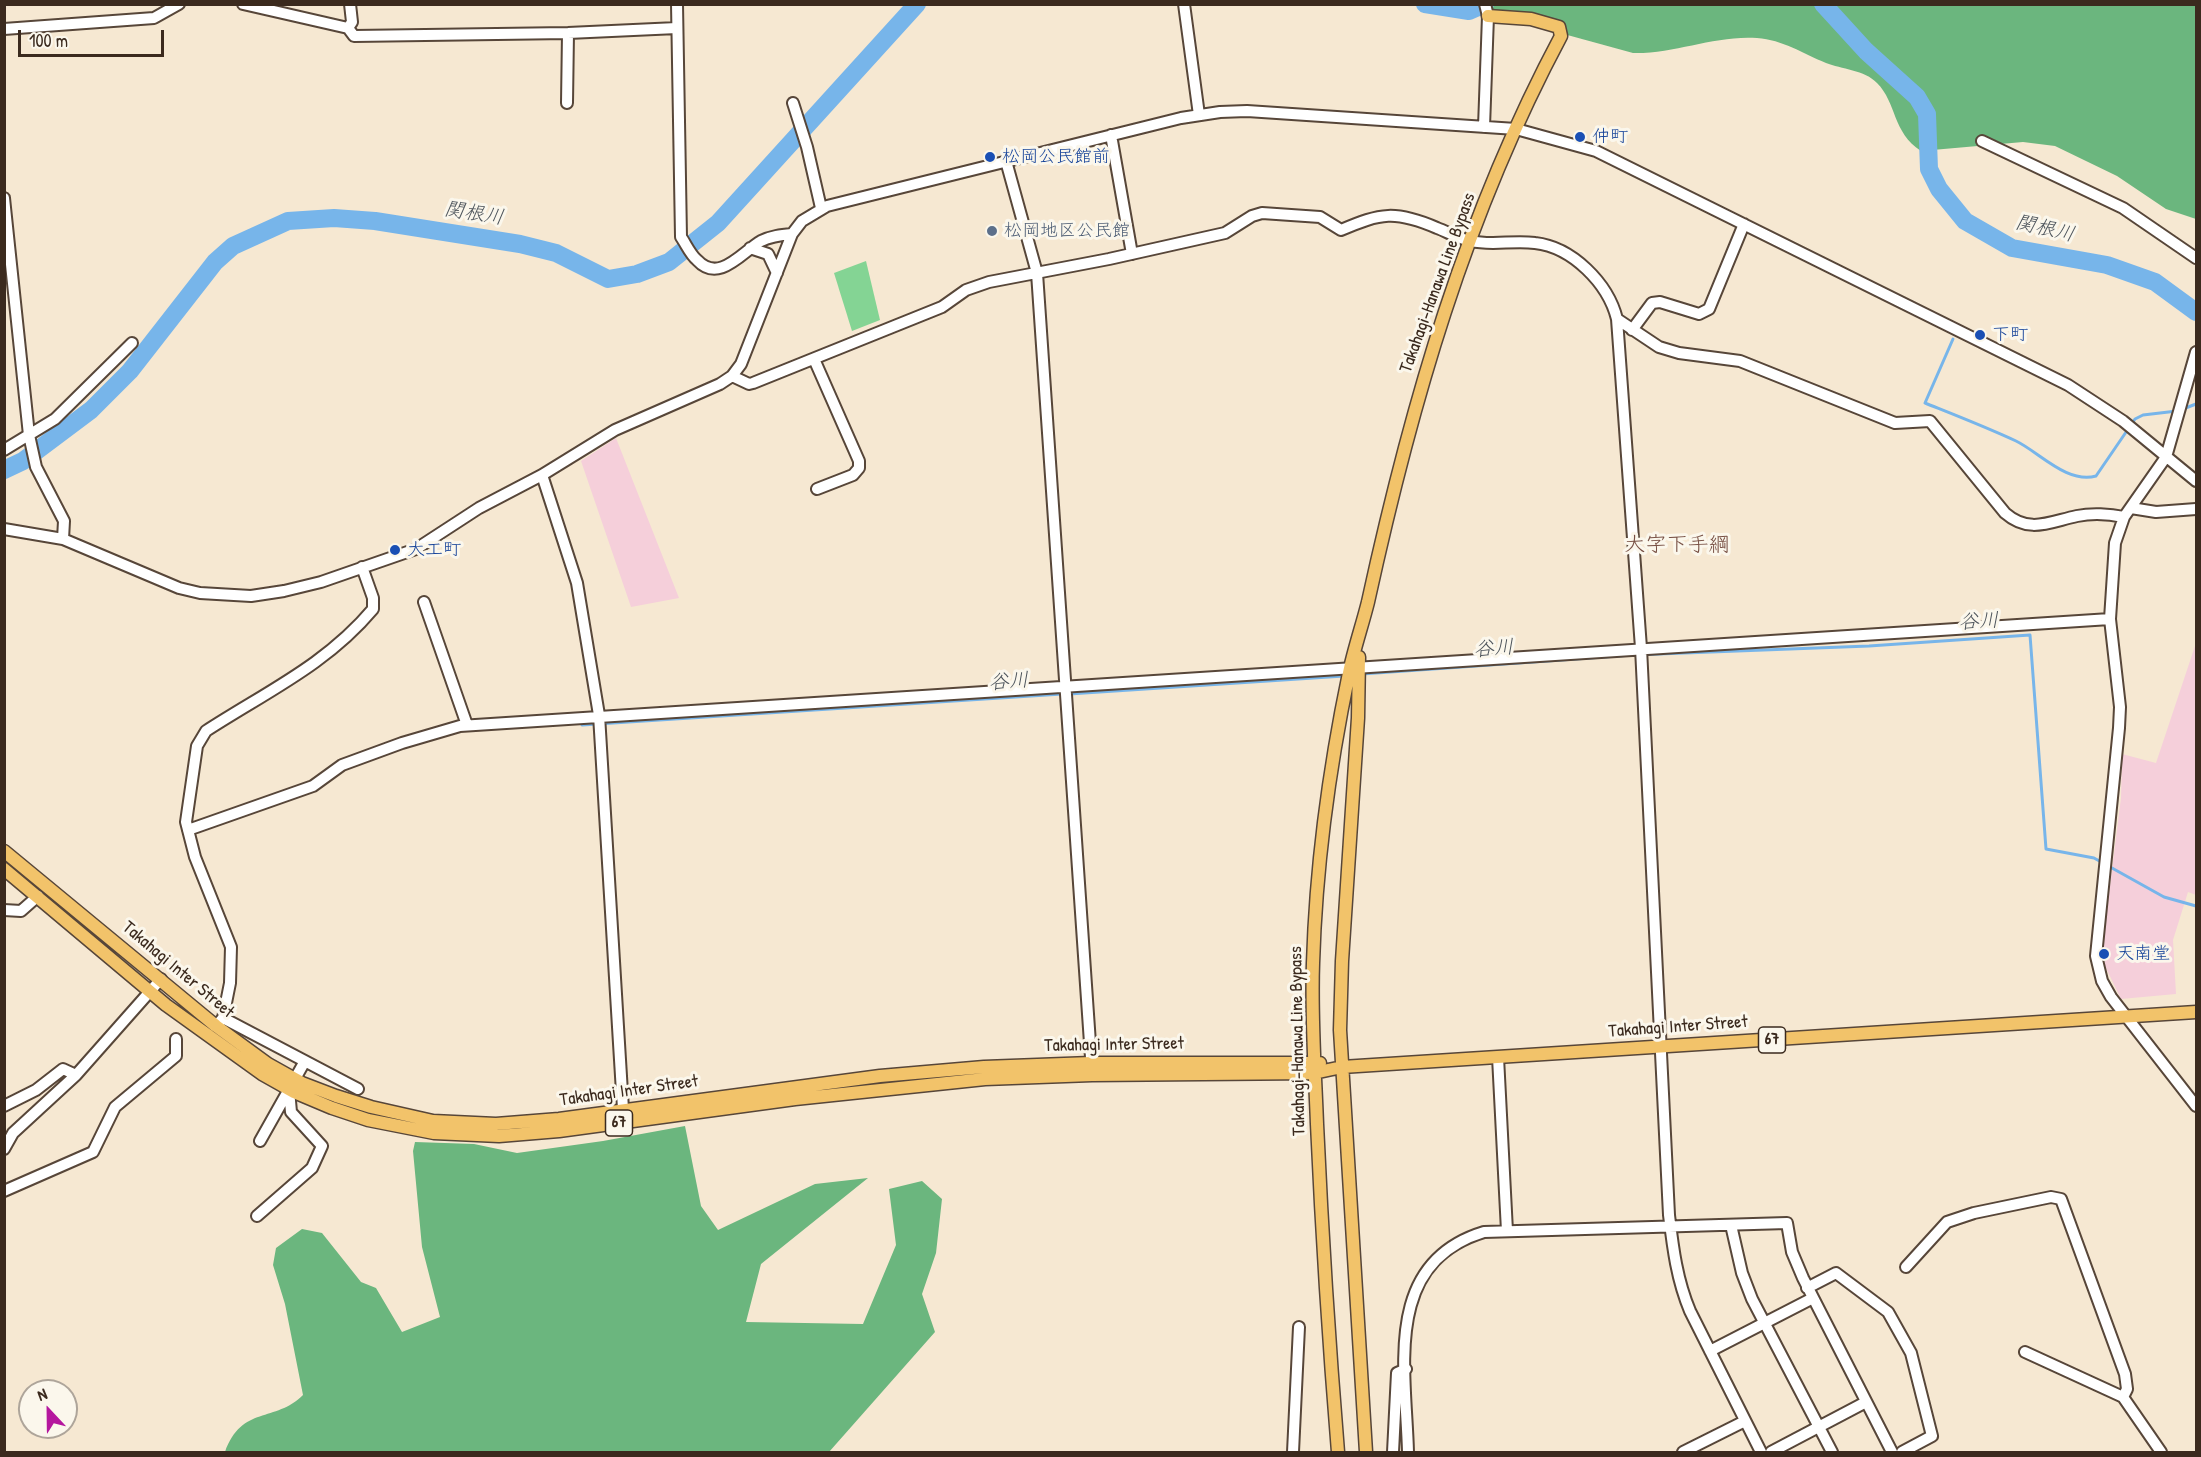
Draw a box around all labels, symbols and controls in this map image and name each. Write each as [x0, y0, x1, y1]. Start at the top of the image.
scale bar [21, 18, 166, 56]
text: 100 m [29, 28, 68, 53]
place label: 仲町 [1592, 126, 1628, 148]
marker: 仲町 [1573, 130, 1587, 144]
place label: 松岡公民館前 [1002, 146, 1110, 168]
marker: 松岡公民館前 [983, 150, 997, 164]
street label: Takahagi-Hanawa Line Bypass [1395, 190, 1481, 376]
water label: 関根川 [442, 197, 506, 231]
water label: 関根川 [2013, 211, 2077, 247]
place label: 松岡地区公民館 [1004, 220, 1130, 242]
marker: 松岡地区公民館 [985, 224, 999, 238]
place label: 下町 [1992, 324, 2028, 346]
marker: 下町 [1973, 328, 1987, 342]
district label: 大字下手綱 [1625, 532, 1729, 558]
place label: 大工町 [407, 539, 461, 561]
marker: 大工町 [388, 543, 402, 557]
water label: 谷川 [1958, 609, 2000, 635]
water label: 谷川 [1473, 636, 1515, 662]
water label: 谷川 [988, 669, 1030, 695]
street label: Takahagi Inter Street [118, 917, 238, 1023]
place label: 天南堂 [2116, 943, 2170, 965]
street label: Takahagi-Hanawa Line Bypass [1286, 946, 1310, 1136]
marker: 天南堂 [2097, 947, 2111, 961]
street label: Takahagi Inter Street [1608, 1011, 1748, 1043]
road number: 67 [1758, 1027, 1786, 1053]
street label: Takahagi Inter Street [1044, 1033, 1184, 1057]
street label: Takahagi Inter Street [558, 1071, 700, 1111]
road number: 67 [606, 1110, 632, 1136]
north arrow [18, 1379, 78, 1439]
text: N [34, 1382, 50, 1406]

